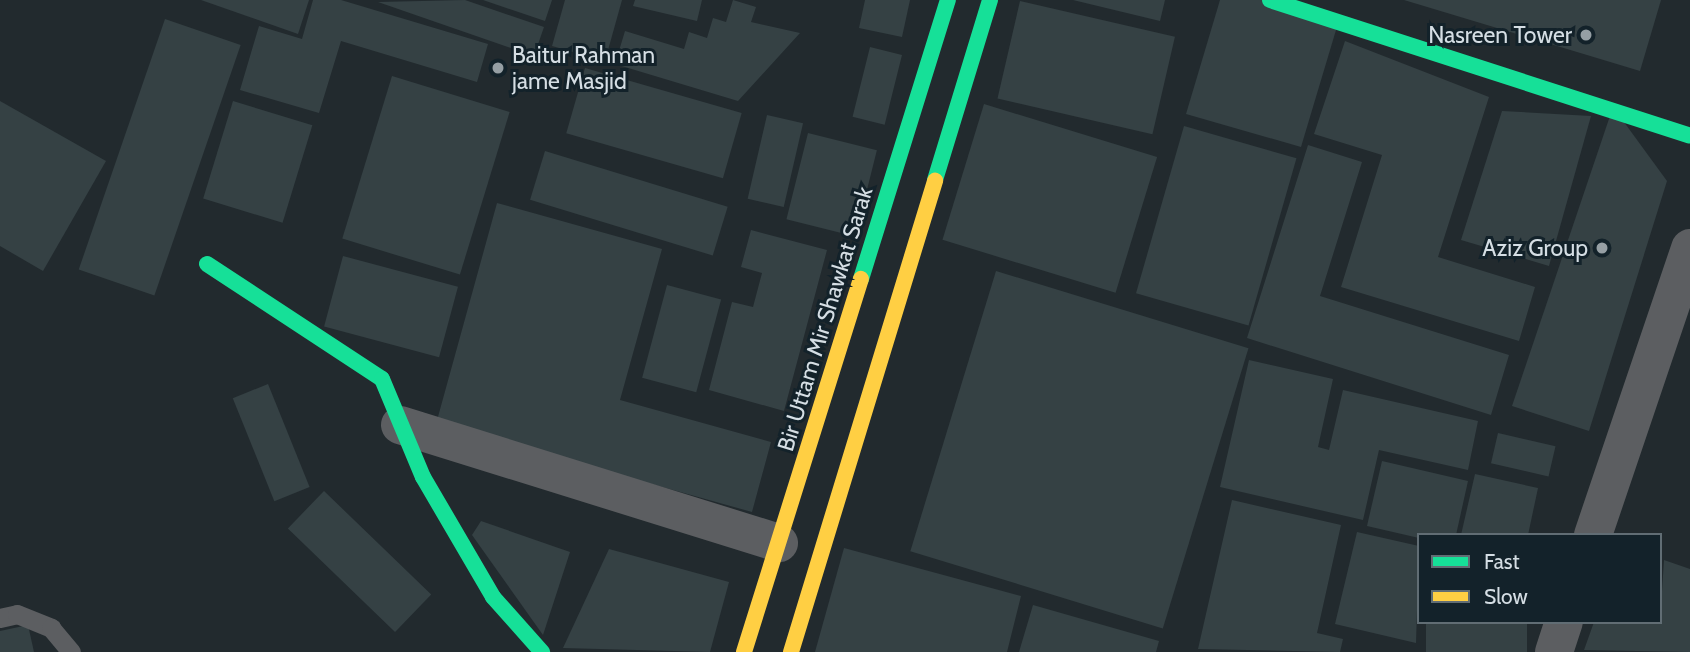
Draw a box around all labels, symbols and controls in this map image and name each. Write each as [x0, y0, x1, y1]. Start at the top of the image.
place label: Nasreen Tower [1428, 21, 1572, 49]
marker: Nasreen Tower [1578, 27, 1594, 43]
place label: Baitur Rahman jame Masjid [512, 41, 655, 95]
marker: Baitur Rahman jame Masjid [490, 60, 506, 76]
street label: Bir Uttam Mir Shawkat Sarak [772, 183, 878, 455]
place label: Aziz Group [1482, 234, 1588, 262]
marker: Aziz Group [1594, 240, 1610, 256]
legend [1417, 533, 1662, 624]
text: Fast [1484, 549, 1520, 574]
text: Slow [1484, 584, 1528, 609]

